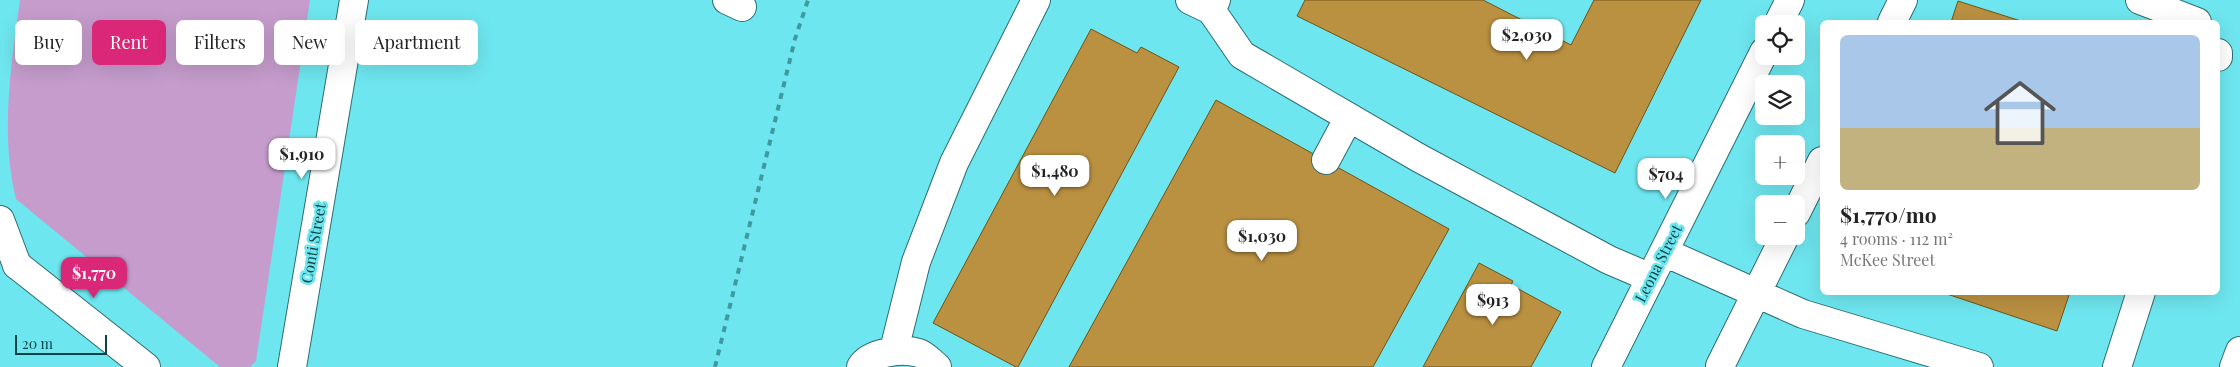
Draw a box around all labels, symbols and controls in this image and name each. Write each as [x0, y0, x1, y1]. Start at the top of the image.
map controls [1755, 15, 1805, 245]
button: locate [1755, 15, 1805, 65]
pin: $2,030 [1486, 18, 1568, 61]
chip: Buy [15, 20, 82, 65]
chip: Rent [92, 20, 166, 65]
chip: Filters [176, 20, 264, 65]
chip: New [274, 20, 345, 65]
chip: Apartment [355, 20, 478, 65]
text: $2,030 [1502, 24, 1552, 45]
icon: home [1975, 68, 2065, 158]
button: layers [1755, 75, 1805, 125]
button: + [1755, 135, 1805, 185]
pin: $1,910 [261, 138, 343, 180]
text: $1,910 [280, 143, 324, 164]
pin: $1,480 [1014, 154, 1096, 197]
pin: $704 [1636, 158, 1696, 200]
text: $1,480 [1031, 160, 1079, 181]
text: $704 [1648, 163, 1684, 184]
button: − [1755, 195, 1805, 245]
text: $1,770/mo [1840, 200, 1937, 228]
street label: Conti Street [296, 201, 330, 285]
pin: $1,030 [1221, 220, 1303, 262]
street label: Leona Street [1630, 220, 1686, 305]
text: $1,030 [1238, 225, 1286, 246]
text: 4 rooms · 112 m² [1840, 228, 1953, 249]
text: McKee Street [1840, 249, 1935, 270]
pin: $1,770 [53, 256, 135, 299]
text: $1,770 [72, 262, 116, 283]
pin: $913 [1463, 284, 1523, 326]
text: $913 [1477, 289, 1509, 310]
scale bar [15, 332, 108, 355]
text: 20 m [22, 334, 53, 353]

